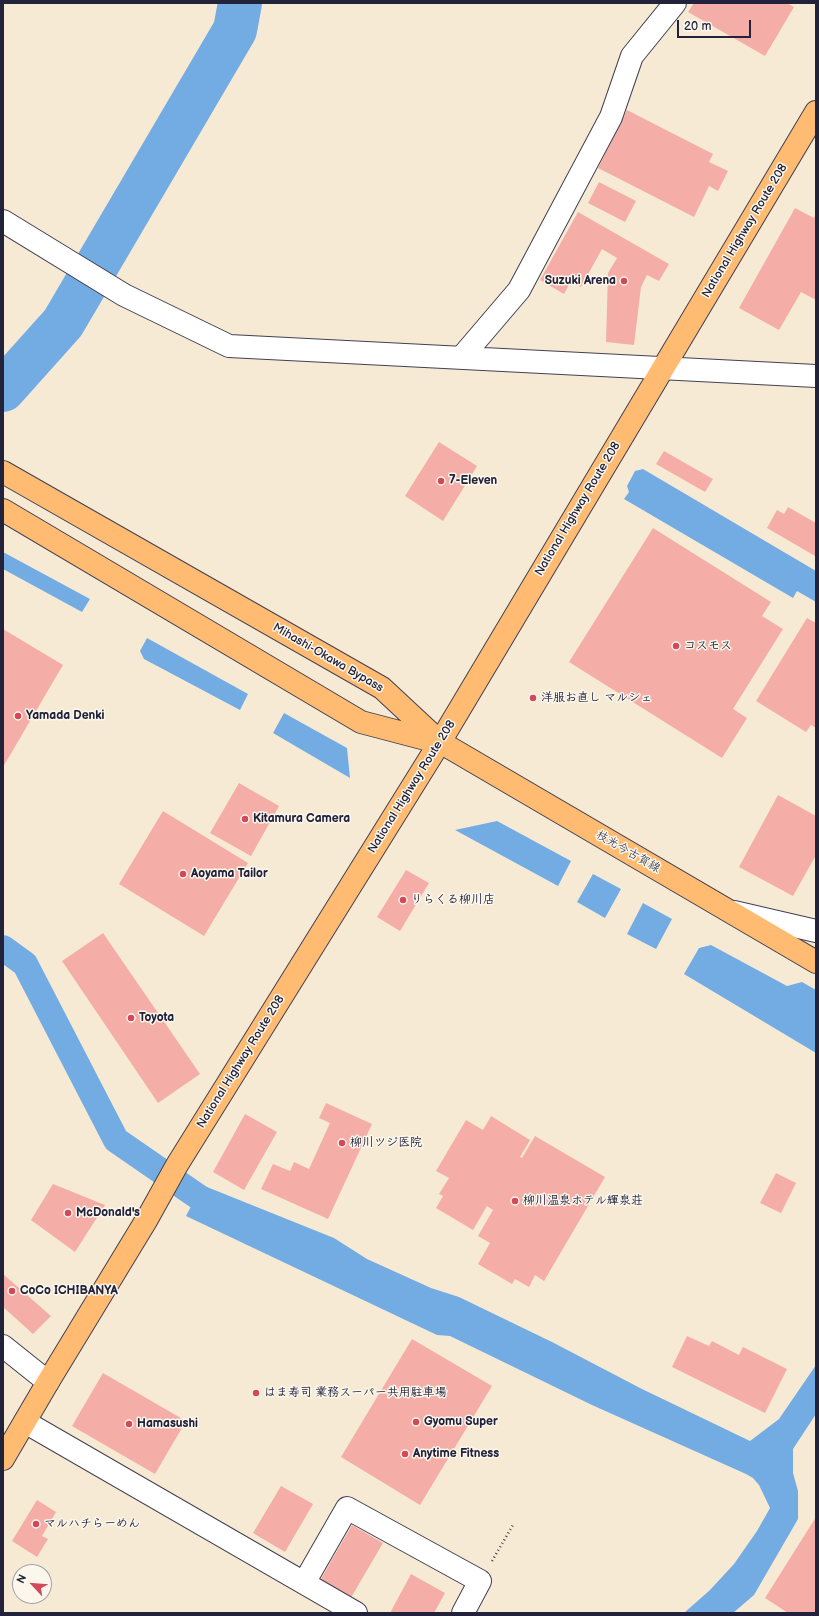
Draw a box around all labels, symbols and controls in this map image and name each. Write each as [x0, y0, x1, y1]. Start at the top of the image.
scale bar [679, 12, 753, 38]
text: 20 m [684, 19, 711, 34]
street label: National Highway Route 208 [699, 161, 791, 301]
place label: Suzuki Arena [545, 274, 616, 288]
marker: Suzuki Arena [619, 276, 629, 286]
street label: National Highway Route 208 [532, 439, 624, 579]
place label: 7-Eleven [449, 474, 497, 488]
marker: 7-Eleven [436, 476, 446, 486]
street label: Mihashi-Okawa Bypass [270, 620, 386, 696]
place label: コスモス [684, 639, 732, 653]
marker: コスモス [671, 641, 681, 651]
place label: 洋服お直し マルシェ [541, 691, 652, 705]
marker: 洋服お直し マルシェ [528, 693, 538, 703]
place label: Yamada Denki [26, 709, 105, 723]
marker: Yamada Denki [13, 711, 23, 721]
street label: National Highway Route 208 [365, 718, 459, 856]
place label: Kitamura Camera [253, 812, 350, 826]
marker: Kitamura Camera [240, 814, 250, 824]
street label: 枝光今古賀線 [593, 828, 663, 876]
place label: Aoyama Tailor [191, 867, 268, 881]
marker: Aoyama Tailor [178, 869, 188, 879]
place label: りらくる柳川店 [411, 893, 495, 907]
marker: りらくる柳川店 [398, 895, 408, 905]
street label: National Highway Route 208 [194, 993, 288, 1131]
place label: Toyota [139, 1011, 174, 1025]
marker: Toyota [126, 1013, 136, 1023]
place label: 柳川ツジ医院 [350, 1136, 422, 1150]
marker: 柳川ツジ医院 [337, 1138, 347, 1148]
place label: 柳川温泉ホテル輝泉荘 [523, 1194, 643, 1208]
marker: 柳川温泉ホテル輝泉荘 [510, 1196, 520, 1206]
place label: McDonald's [76, 1206, 140, 1220]
marker: McDonald's [63, 1208, 73, 1218]
place label: CoCo ICHIBANYA [20, 1284, 118, 1298]
marker: CoCo ICHIBANYA [7, 1286, 17, 1296]
place label: はま寿司 業務スーパー共用駐車場 [264, 1386, 447, 1400]
marker: はま寿司 業務スーパー共用駐車場 [251, 1388, 261, 1398]
place label: Gyomu Super [424, 1415, 498, 1429]
place label: Hamasushi [137, 1417, 198, 1431]
marker: Gyomu Super [411, 1417, 421, 1427]
marker: Hamasushi [124, 1419, 134, 1429]
place label: Anytime Fitness [413, 1447, 499, 1461]
marker: Anytime Fitness [400, 1449, 410, 1459]
place label: マルハチらーめん [44, 1517, 140, 1531]
marker: マルハチらーめん [31, 1519, 41, 1529]
north arrow [12, 1564, 52, 1604]
text: N [14, 1572, 29, 1586]

